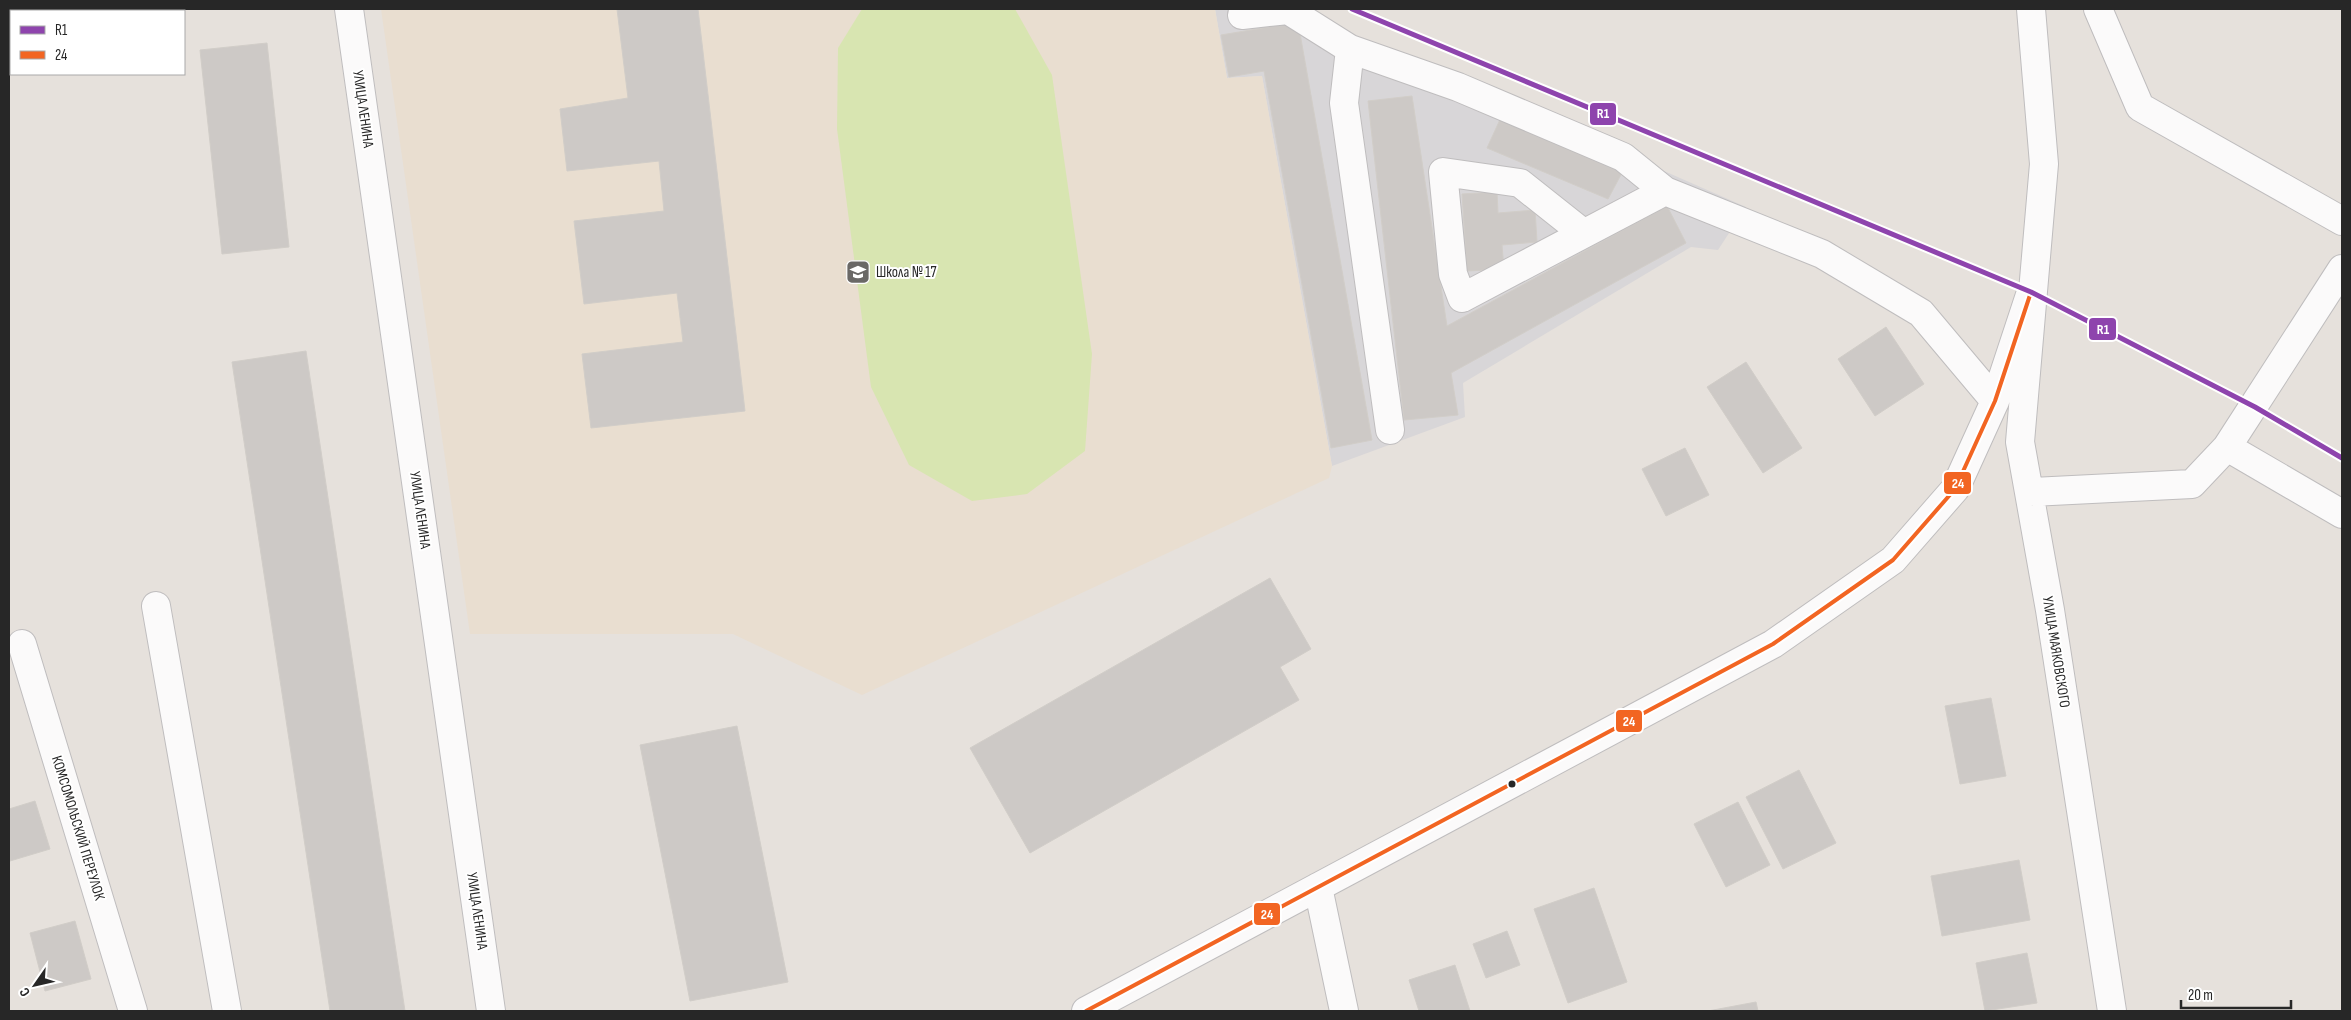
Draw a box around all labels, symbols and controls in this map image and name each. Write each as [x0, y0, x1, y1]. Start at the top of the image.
legend [10, 10, 185, 75]
text: R1 [55, 21, 68, 40]
text: 24 [55, 46, 67, 65]
street label: УЛИЦА ЛЕНИНА [348, 69, 378, 149]
line badge: R1 [1589, 102, 1617, 126]
text: R1 [1597, 105, 1610, 122]
school or university icon: Школа № 17 [845, 259, 871, 285]
place label: Школа № 17 [876, 263, 937, 282]
line badge: R1 [2088, 317, 2117, 341]
text: R1 [2097, 321, 2110, 338]
street label: УЛИЦА ЛЕНИНА [405, 470, 435, 550]
line badge: 24 [1943, 471, 1972, 495]
text: 24 [1952, 475, 1965, 492]
street label: УЛИЦА МАЯКОВСКОГО [2038, 595, 2074, 709]
line badge: 24 [1615, 709, 1643, 733]
text: 24 [1623, 713, 1636, 730]
street label: КОМСОМОЛЬСКИЙ ПЕРЕУЛОК [47, 753, 109, 903]
unlabelled marker [1507, 779, 1517, 789]
street label: УЛИЦА ЛЕНИНА [462, 871, 492, 951]
line badge: 24 [1253, 902, 1281, 926]
text: 24 [1261, 906, 1274, 923]
north arrow [10, 960, 60, 1010]
scale bar [2181, 978, 2291, 1010]
text: С [16, 984, 34, 1000]
text: 20 m [2188, 986, 2213, 1005]

